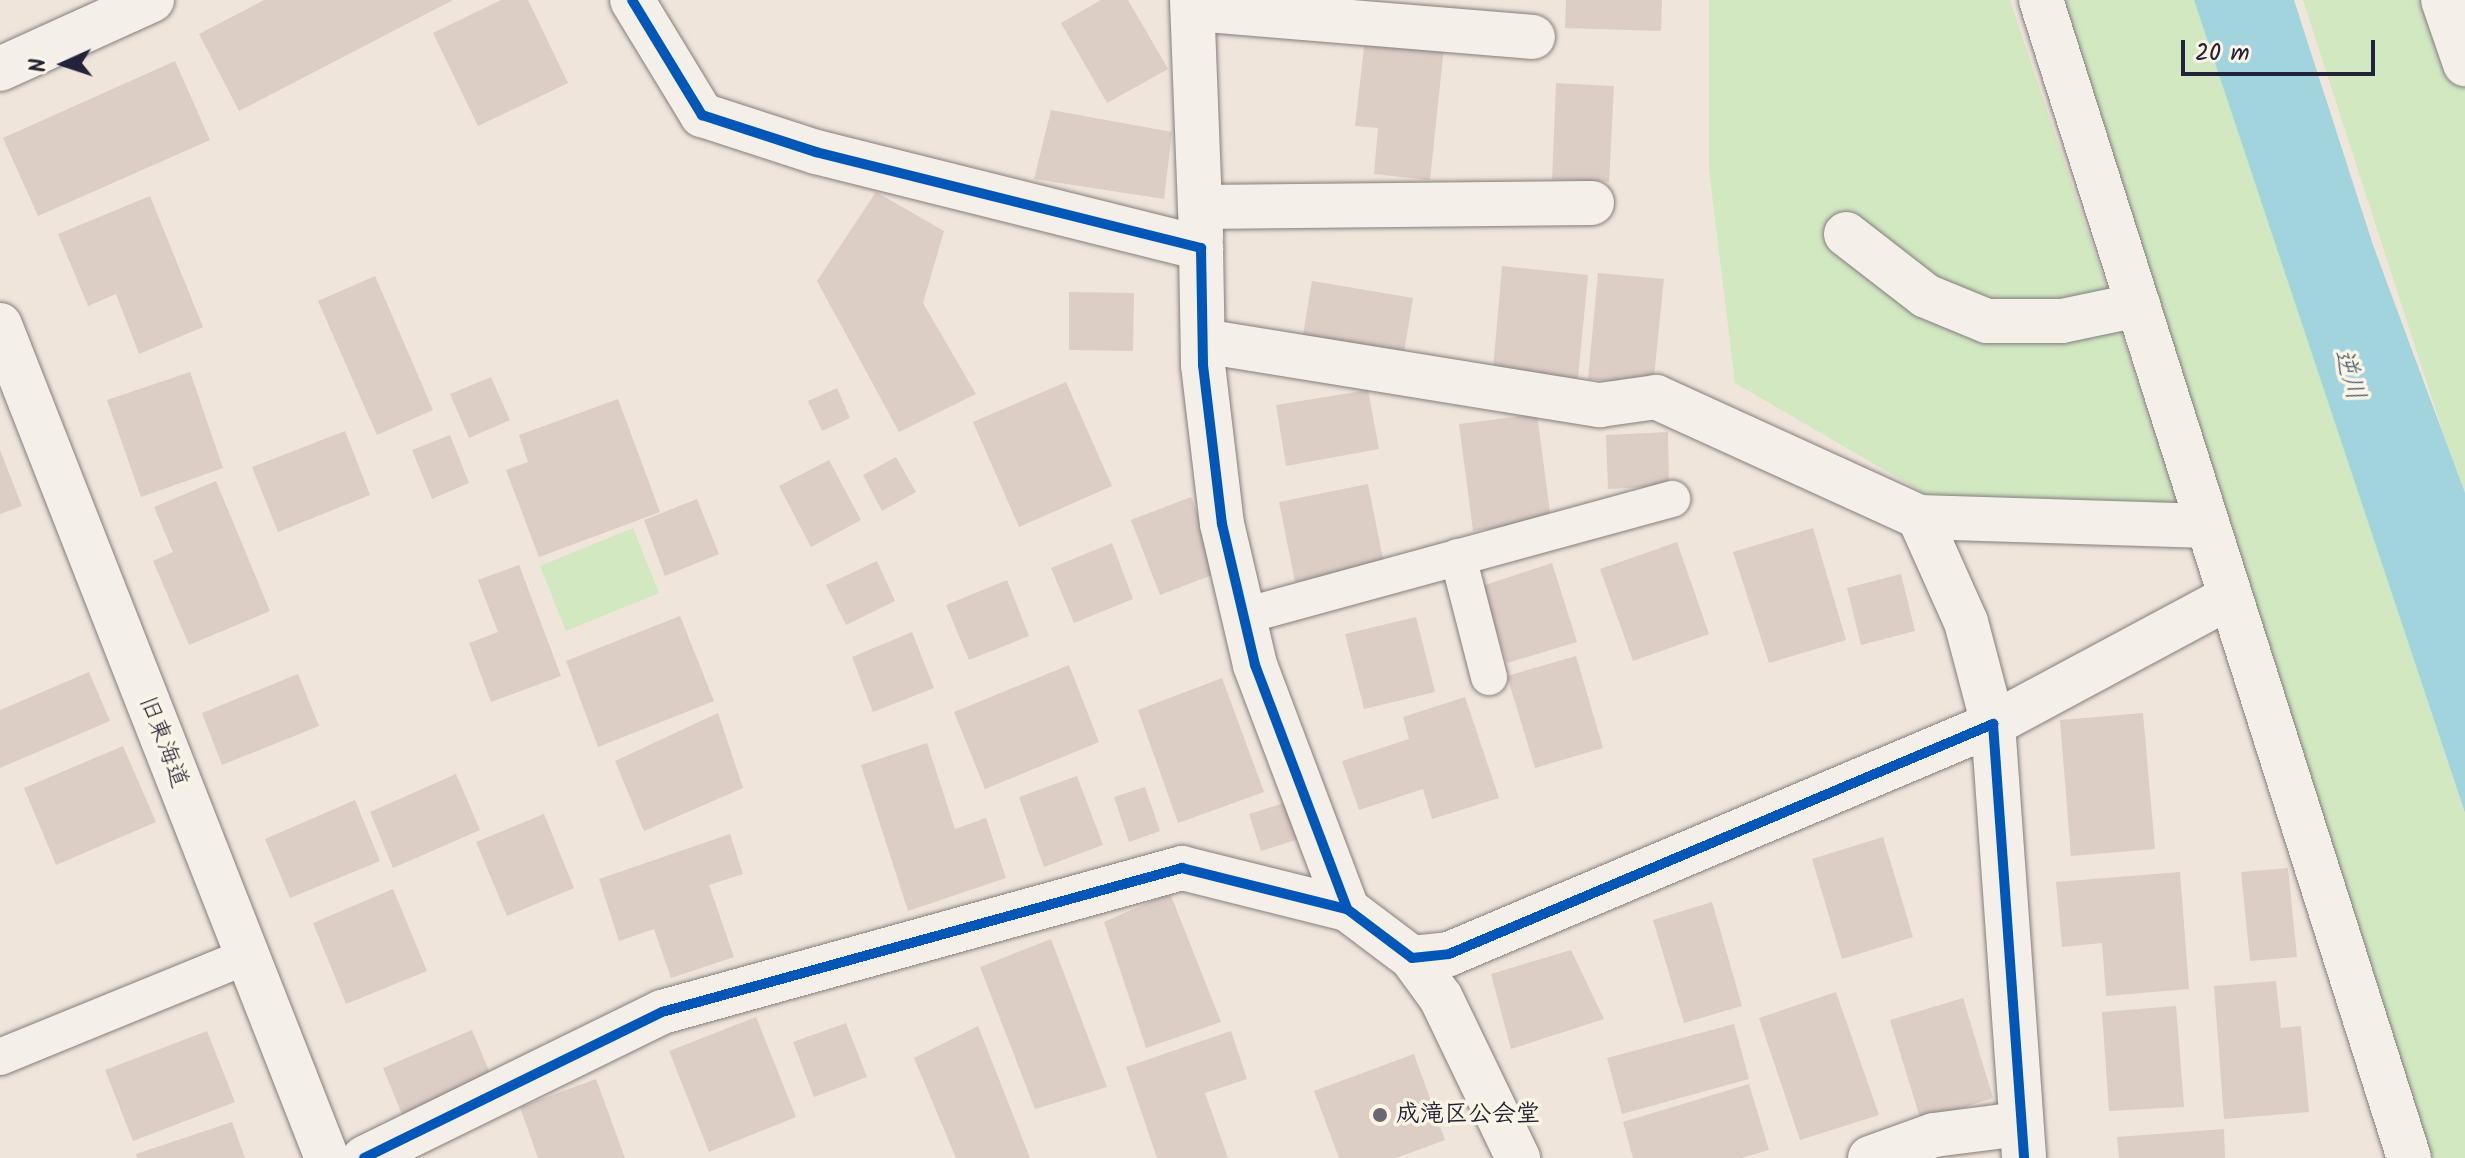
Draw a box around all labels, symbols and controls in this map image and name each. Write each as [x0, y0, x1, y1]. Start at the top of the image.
north arrow [24, 24, 104, 104]
scale bar [2185, 24, 2379, 74]
text: 20 m [2195, 34, 2250, 73]
text: N [22, 57, 57, 73]
water label: 逆川 [2326, 346, 2370, 404]
street label: 旧東海道 [132, 692, 194, 792]
place label: 成滝区公会堂 [1396, 1101, 1540, 1129]
marker: 成滝区公会堂 [1371, 1106, 1389, 1124]

